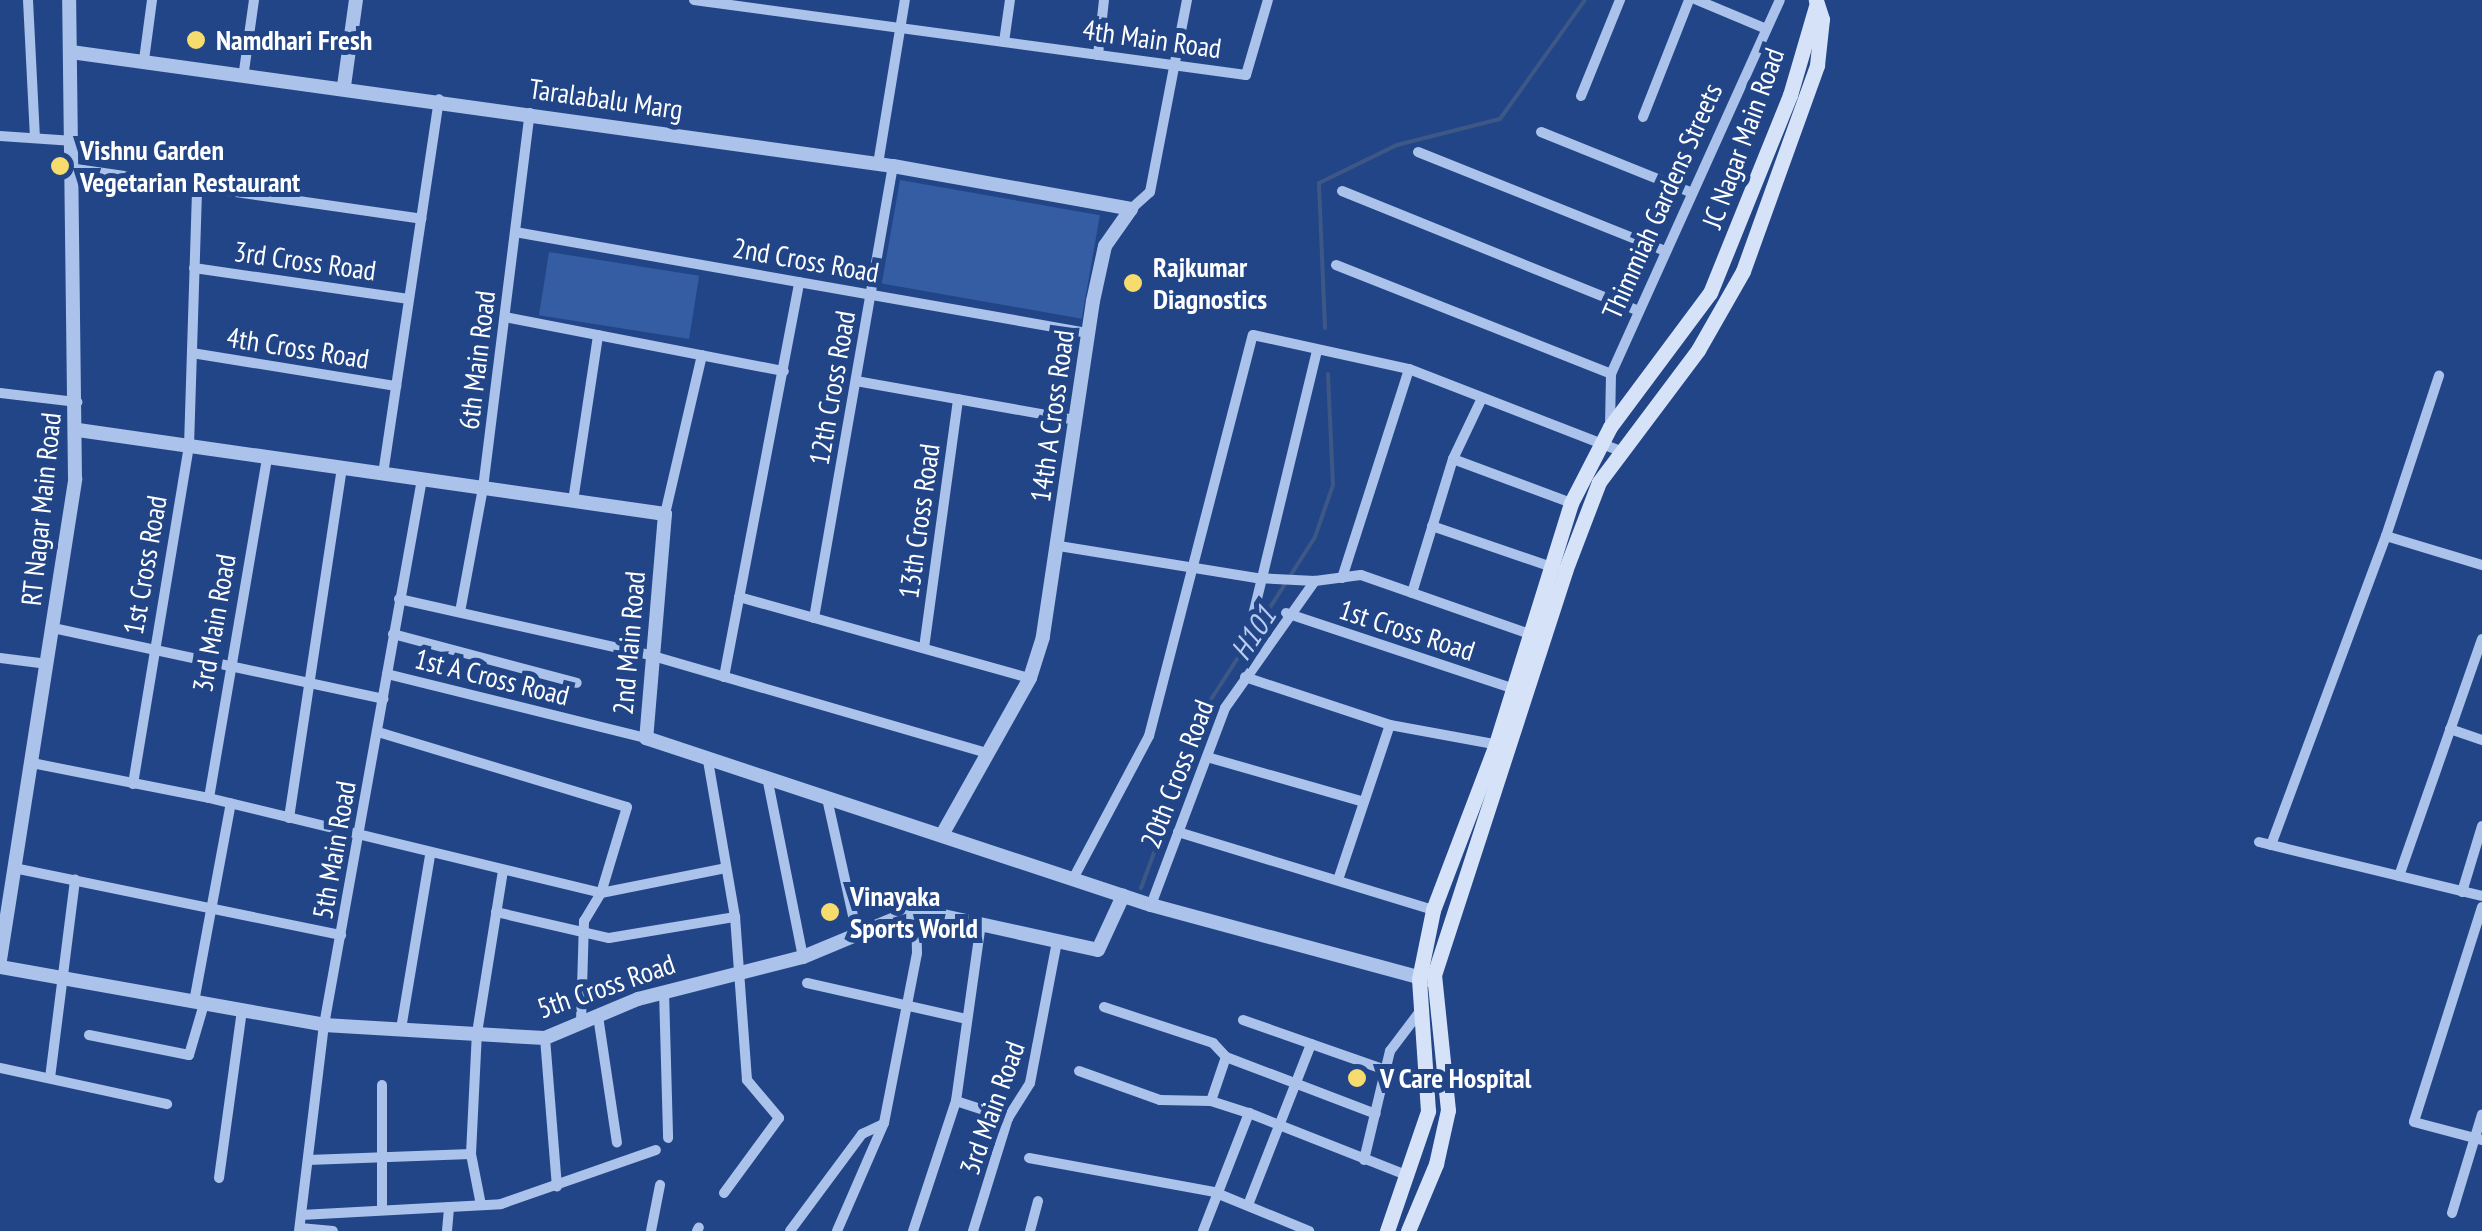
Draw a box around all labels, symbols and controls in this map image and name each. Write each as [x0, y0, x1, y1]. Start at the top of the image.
street label: 4th Main Road [1081, 13, 1223, 65]
place label: Namdhari Fresh [216, 23, 372, 57]
marker: Namdhari Fresh [185, 29, 207, 51]
street label: JC Nagar Main Road [1695, 43, 1791, 233]
street label: Taralabalu Marg [527, 72, 685, 126]
street label: Thimmiah Gardens Streets [1595, 78, 1729, 324]
place label: Vishnu Garden Vegetarian Restaurant [80, 133, 300, 199]
marker: Vishnu Garden Vegetarian Restaurant [49, 155, 71, 177]
street label: 2nd Cross Road [730, 231, 882, 289]
street label: 3rd Cross Road [232, 234, 378, 288]
place label: Rajkumar Diagnostics [1153, 250, 1267, 316]
marker: Rajkumar Diagnostics [1122, 272, 1144, 294]
street label: 6th Main Road [452, 289, 502, 431]
street label: 12th Cross Road [802, 308, 862, 468]
street label: 4th Cross Road [225, 320, 371, 376]
street label: 14th A Cross Road [1023, 327, 1081, 505]
street label: RT Nagar Main Road [14, 410, 68, 608]
street label: 13th Cross Road [892, 441, 946, 601]
street label: 1st Cross Road [116, 493, 174, 637]
street label: 3rd Main Road [185, 551, 243, 695]
street label: 2nd Main Road [606, 570, 652, 716]
street label: 1st Cross Road [1335, 592, 1479, 668]
water label: H101 [1222, 599, 1284, 667]
street label: 1st A Cross Road [410, 641, 574, 713]
street label: 20th Cross Road [1133, 695, 1221, 853]
street label: 5th Main Road [305, 778, 363, 922]
place label: Vinayaka Sports World [850, 879, 979, 945]
marker: Vinayaka Sports World [819, 901, 841, 923]
street label: 5th Cross Road [533, 947, 679, 1025]
street label: 3rd Main Road [952, 1037, 1032, 1179]
place label: V Care Hospital [1380, 1061, 1532, 1095]
marker: V Care Hospital [1344, 1065, 1370, 1091]

